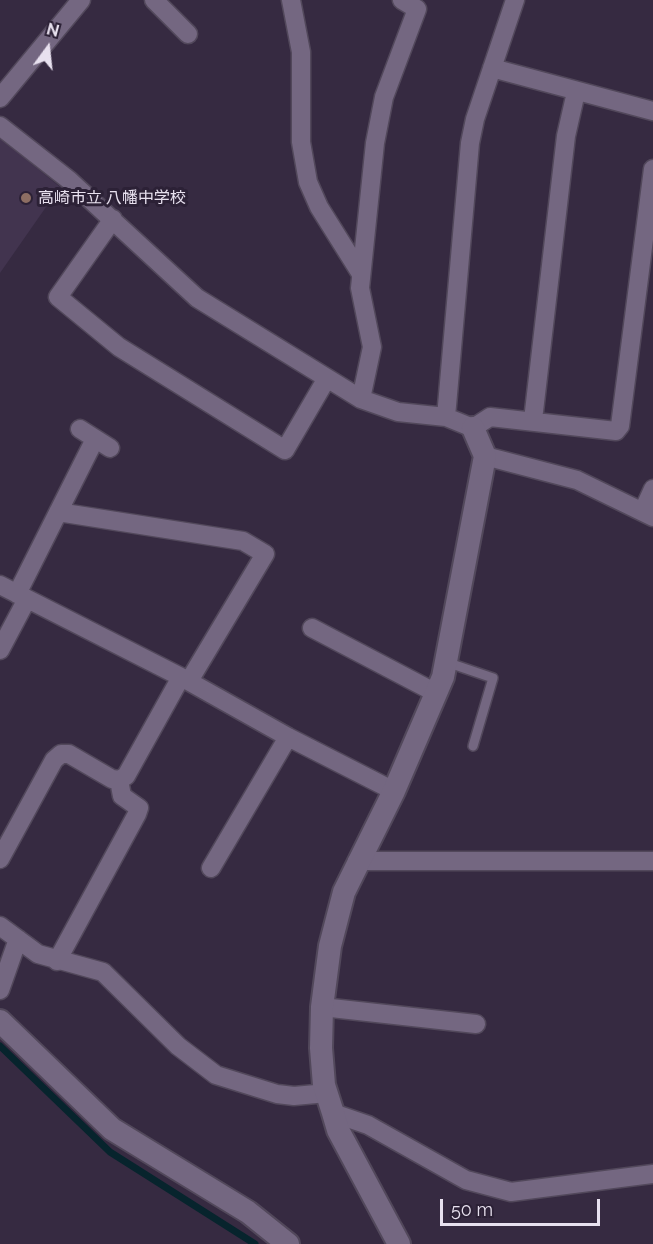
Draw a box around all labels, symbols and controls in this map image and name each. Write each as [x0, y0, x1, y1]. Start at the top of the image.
north arrow [18, 18, 78, 78]
text: N [44, 19, 61, 41]
place label: 高崎市立 八幡中学校 [38, 188, 186, 208]
marker: 高崎市立 八幡中学校 [19, 191, 33, 205]
scale bar [443, 1187, 604, 1225]
text: 50 m [451, 1199, 493, 1220]

